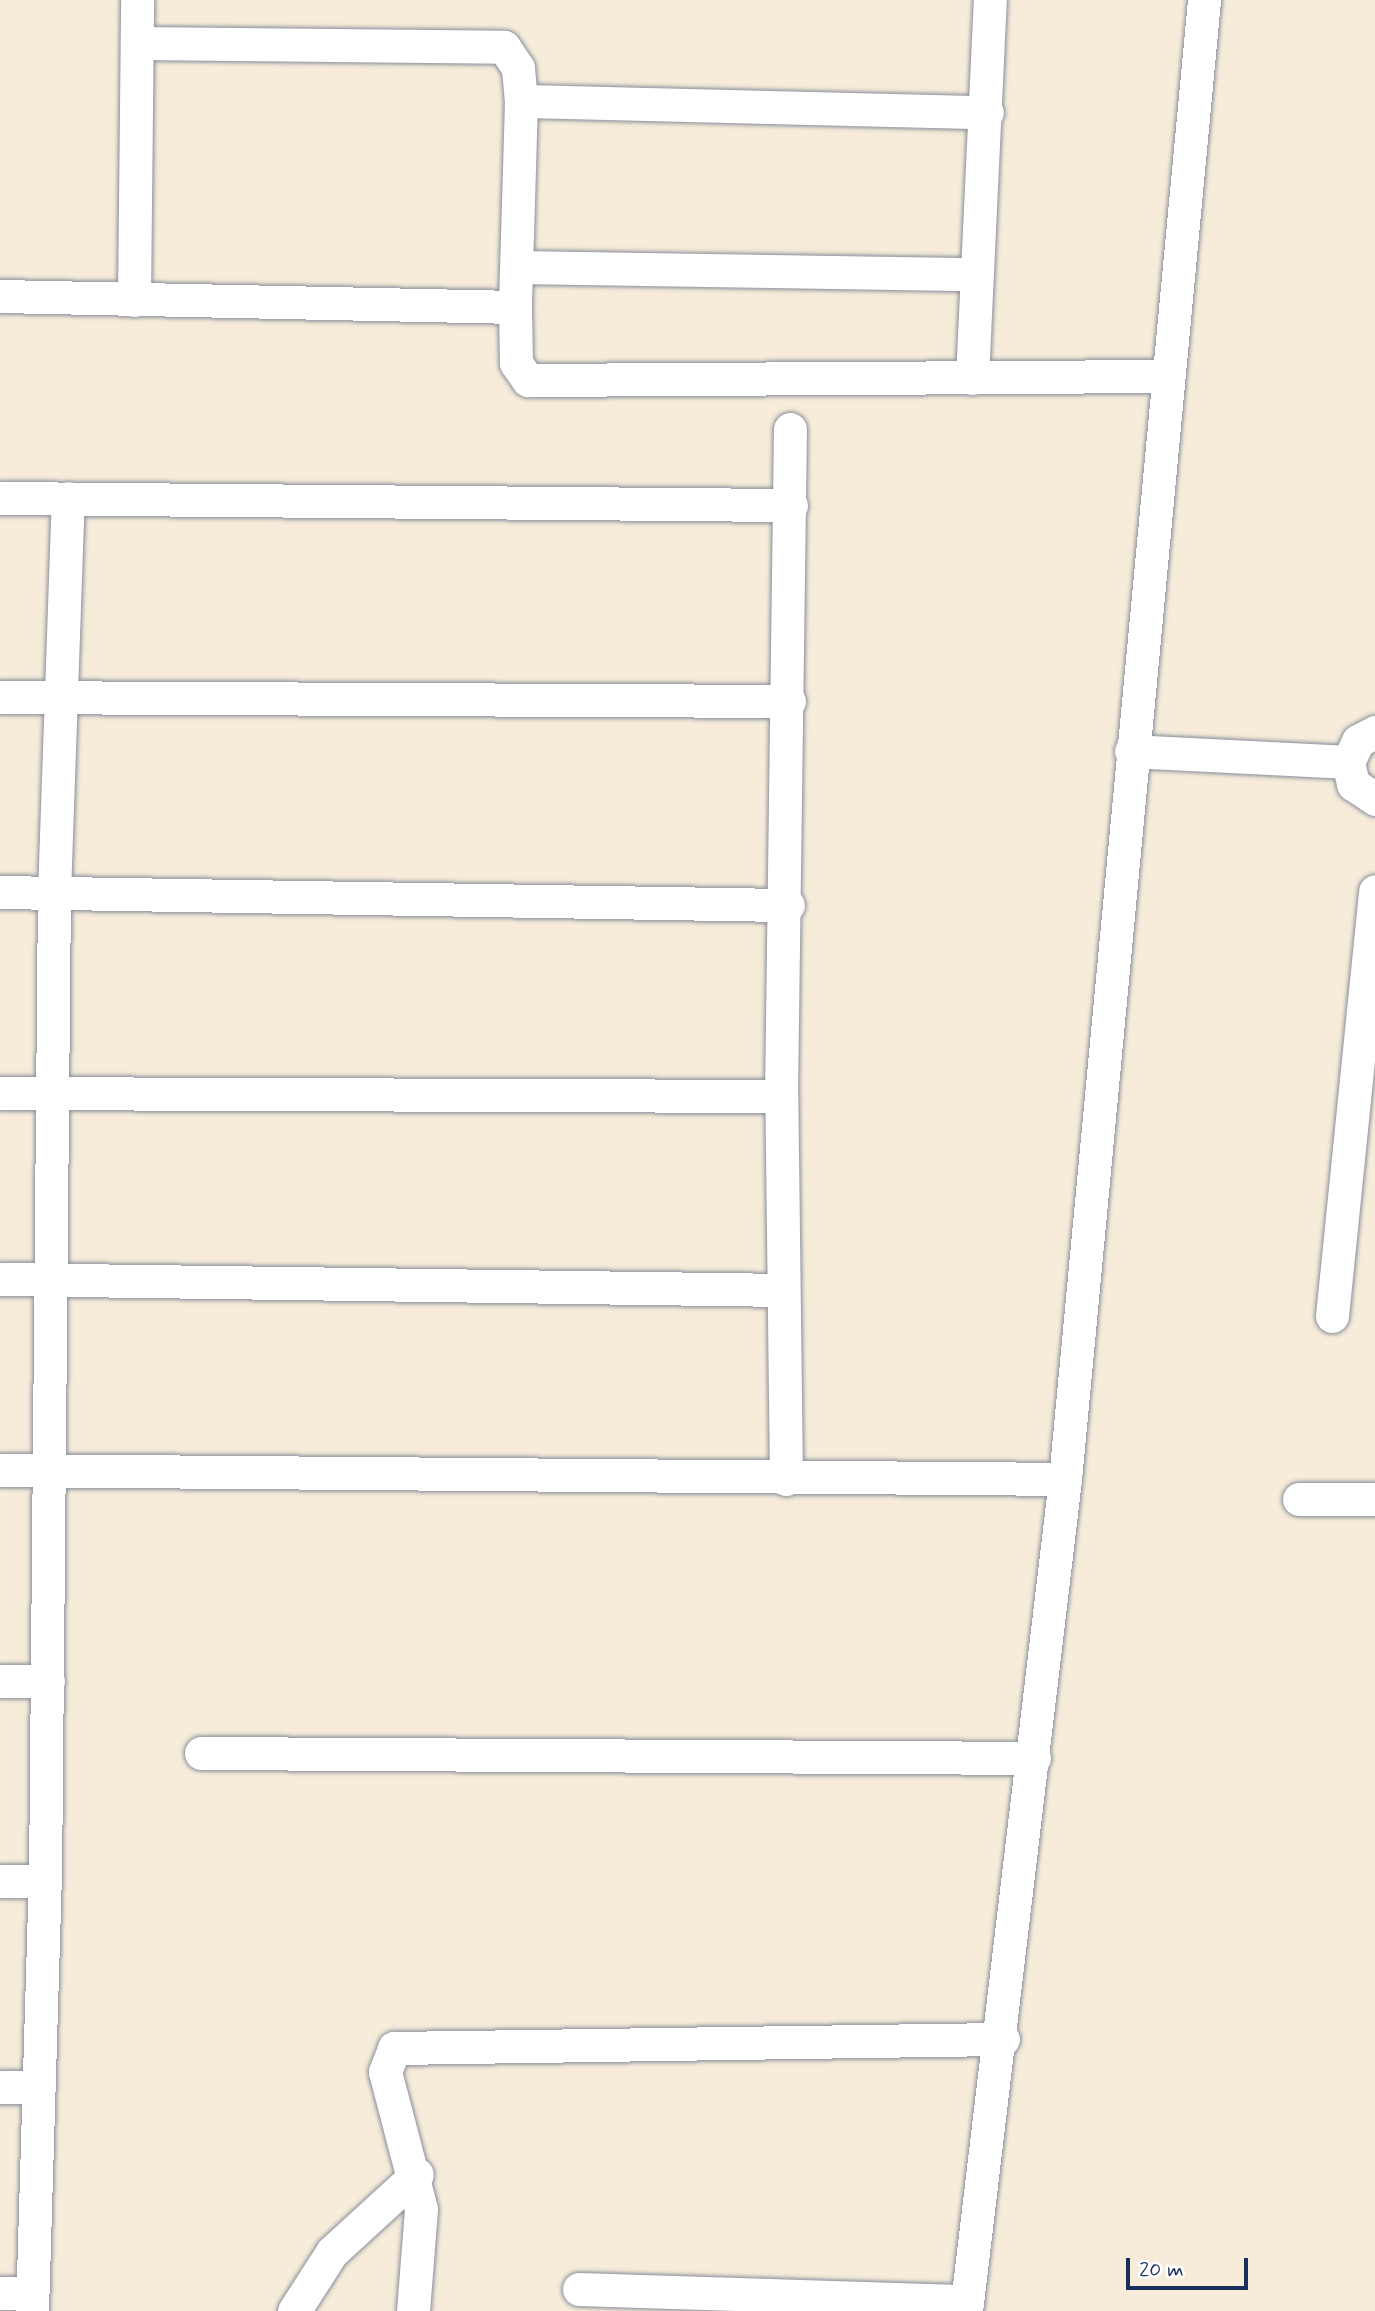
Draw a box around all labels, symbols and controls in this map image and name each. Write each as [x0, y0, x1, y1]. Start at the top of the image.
scale bar [1130, 2244, 1252, 2288]
text: 20 m [1139, 2256, 1184, 2284]

